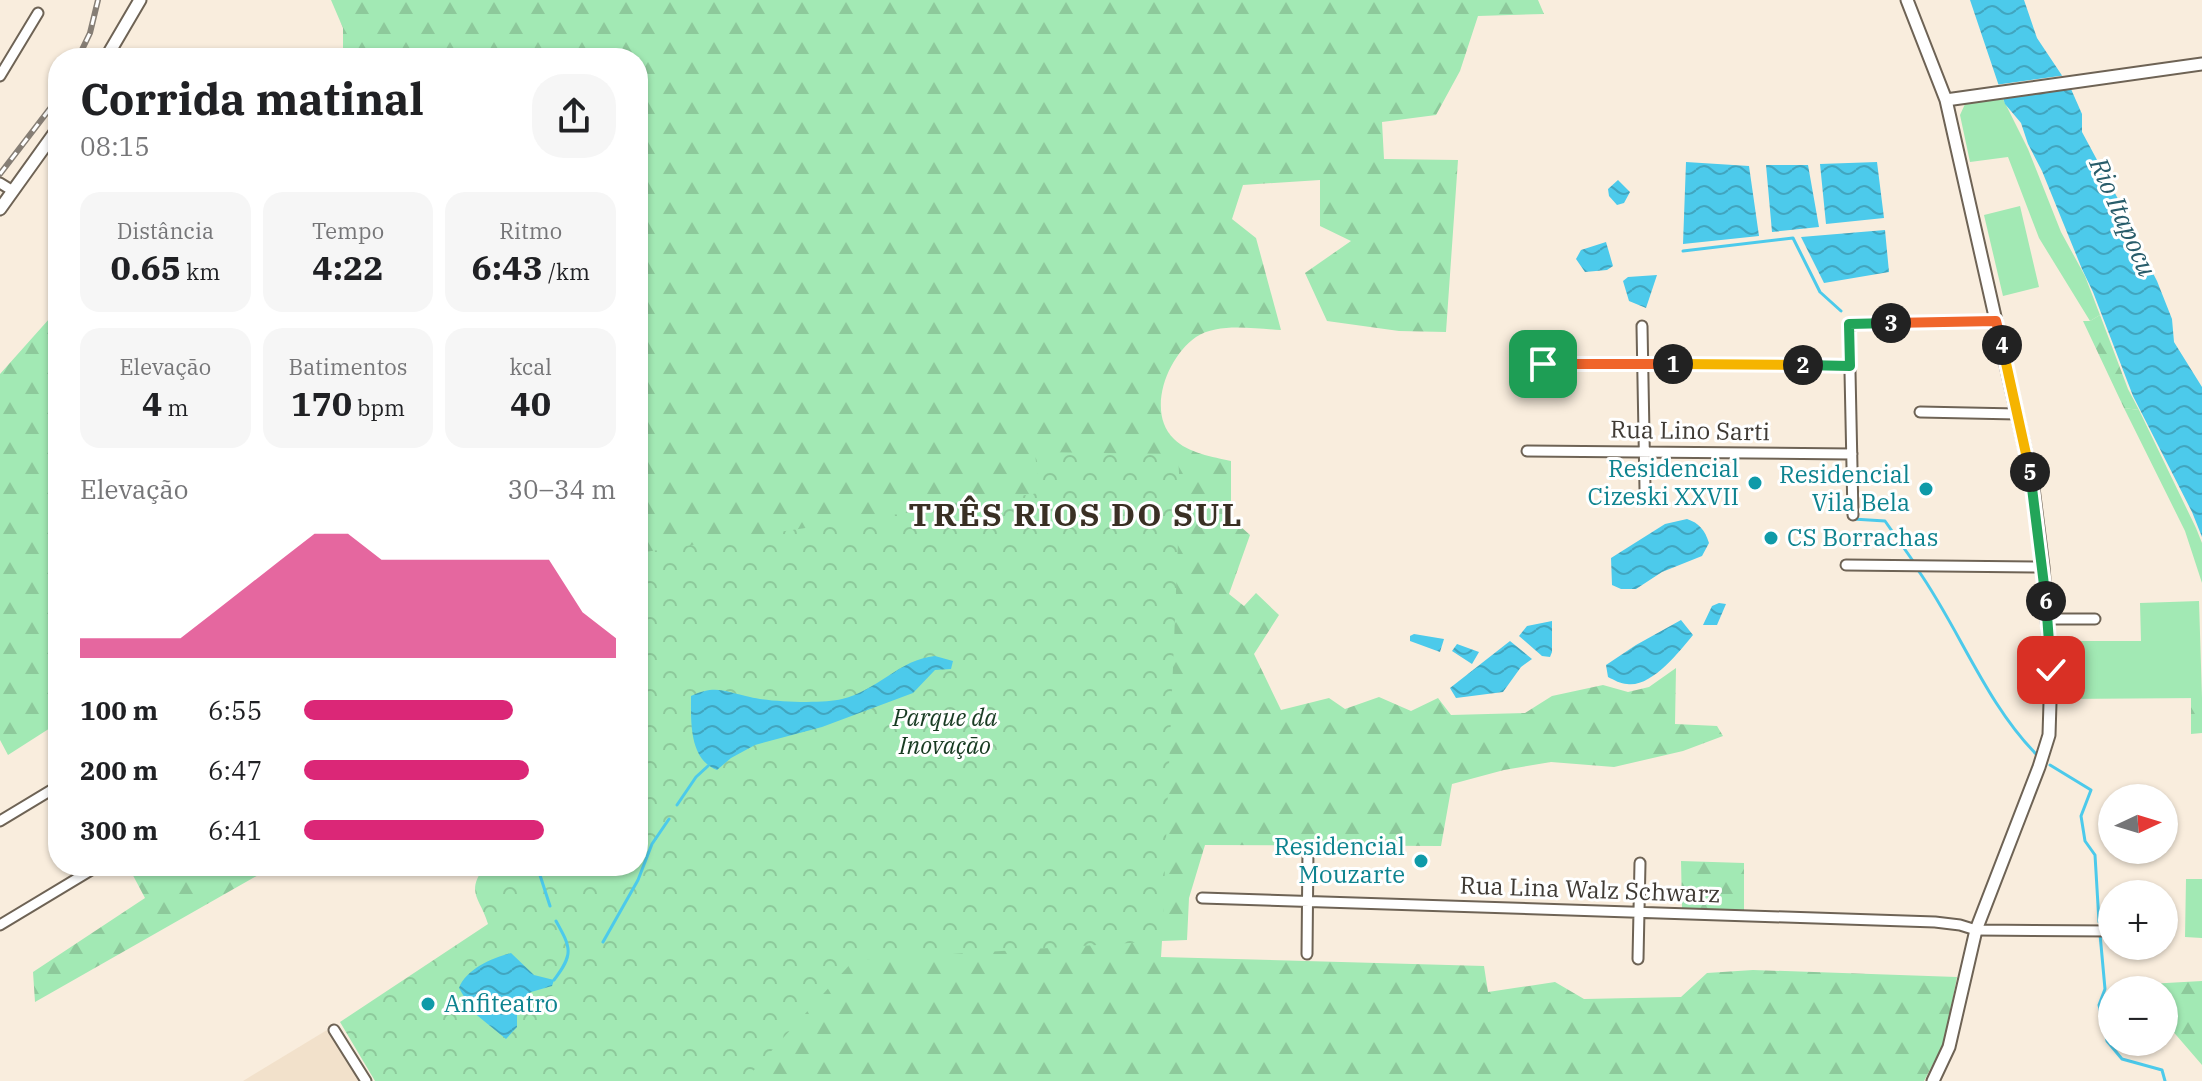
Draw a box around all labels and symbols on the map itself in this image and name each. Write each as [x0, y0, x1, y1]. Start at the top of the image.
water label: Rio Itapocu [2082, 151, 2165, 281]
pin: 3 [1871, 303, 1911, 343]
pin: 4 [1982, 325, 2022, 365]
pin [1509, 330, 1577, 398]
pin: 1 [1653, 344, 1693, 384]
pin: 2 [1783, 345, 1823, 385]
street label: Rua Lino Sarti [1610, 413, 1770, 447]
place label: Residencial Cizeski XXVII [1588, 452, 1739, 512]
pin: 5 [2010, 452, 2050, 492]
place label: Residencial Vila Bela [1779, 458, 1910, 518]
marker: Residencial Cizeski XXVII [1746, 474, 1764, 492]
marker: Residencial Vila Bela [1917, 480, 1935, 498]
district label: TRÊS RIOS DO SUL [908, 493, 1244, 535]
place label: CS Borrachas [1787, 521, 1938, 553]
marker: CS Borrachas [1762, 529, 1780, 547]
pin: 6 [2026, 581, 2066, 621]
pin [2017, 636, 2085, 704]
park label: Parque da Inovação [892, 701, 997, 761]
north arrow [2098, 784, 2178, 864]
place label: Residencial Mouzarte [1274, 830, 1405, 890]
marker: Residencial Mouzarte [1412, 852, 1430, 870]
street label: Rua Lina Walz Schwarz [1459, 868, 1721, 910]
place label: Anfiteatro [444, 987, 558, 1019]
marker: Anfiteatro [419, 995, 437, 1013]

